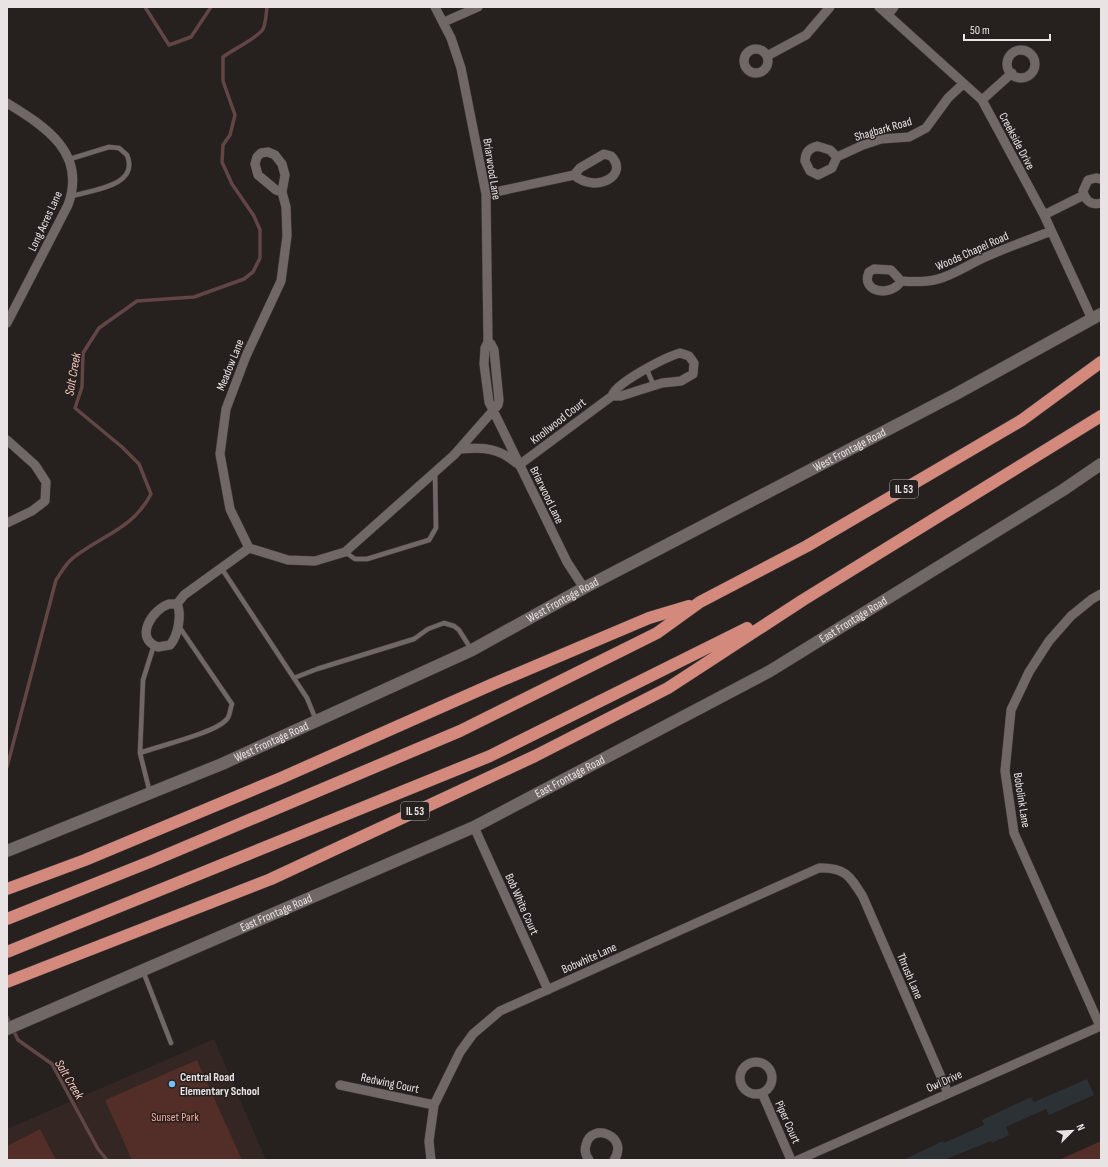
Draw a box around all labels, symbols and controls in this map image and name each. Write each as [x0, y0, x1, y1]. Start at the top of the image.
scale bar [964, 16, 1050, 42]
text: 50 m [970, 23, 990, 38]
street label: Creekside Drive [995, 110, 1038, 172]
street label: Shagbark Road [853, 114, 914, 145]
street label: Briarwood Lane [479, 137, 504, 201]
street label: Long Acres Lane [25, 189, 66, 254]
street label: Woods Chapel Road [933, 229, 1011, 274]
street label: Meadow Lane [213, 337, 248, 393]
water label: Salt Creek [61, 350, 85, 397]
street label: Knollwood Court [528, 395, 589, 448]
street label: West Frontage Road [811, 425, 889, 475]
street label: Briarwood Lane [526, 464, 567, 526]
road number: IL 53 [890, 480, 918, 498]
street label: West Frontage Road [524, 575, 601, 626]
street label: East Frontage Road [817, 594, 890, 647]
street label: West Frontage Road [232, 719, 311, 765]
street label: East Frontage Road [532, 752, 608, 802]
street label: Bobolink Lane [1010, 771, 1033, 829]
road number: IL 53 [401, 802, 429, 820]
street label: Bob White Court [501, 871, 542, 938]
street label: East Frontage Road [238, 891, 314, 935]
street label: Bobwhite Lane [559, 940, 619, 977]
street label: Thrush Lane [893, 951, 926, 1002]
water label: Salt Creek [51, 1057, 88, 1103]
street label: Owl Drive [924, 1067, 965, 1096]
place label: Central Road Elementary School [180, 1070, 260, 1099]
street label: Redwing Court [359, 1070, 421, 1097]
marker: Central Road Elementary School [167, 1079, 177, 1089]
street label: Piper Court [771, 1098, 804, 1146]
park label: Sunset Park [151, 1110, 199, 1125]
north arrow [1052, 1111, 1092, 1151]
text: N [1074, 1122, 1088, 1133]

